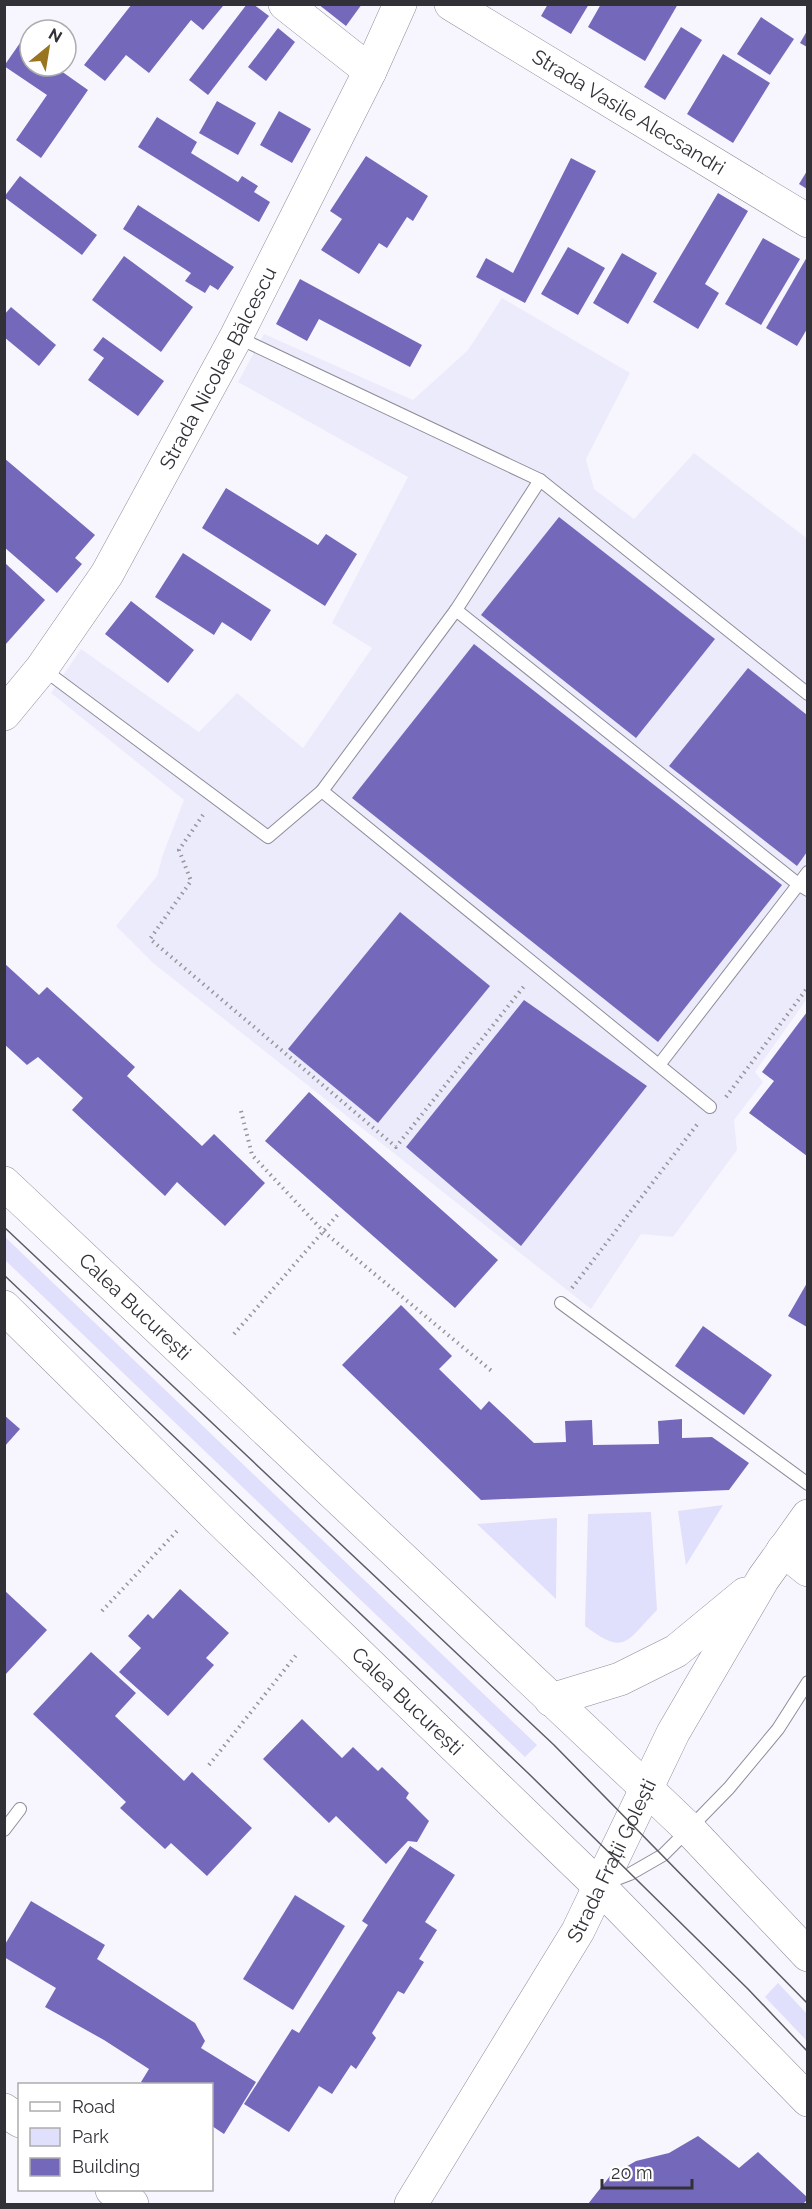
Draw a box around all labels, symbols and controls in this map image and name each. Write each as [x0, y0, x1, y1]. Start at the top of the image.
north arrow [18, 18, 78, 78]
text: N [45, 24, 65, 47]
street label: Strada Vasile Alecsandri [528, 44, 730, 180]
street label: Strada Nicolae Bălcescu [154, 263, 281, 473]
street label: Calea București [74, 1248, 196, 1365]
street label: Calea București [347, 1642, 468, 1760]
street label: Strada Frații Golești [562, 1775, 661, 1947]
legend [18, 2083, 213, 2191]
text: Road [72, 2096, 115, 2117]
text: Park [72, 2126, 109, 2147]
scale bar [602, 2152, 692, 2190]
text: Building [72, 2156, 140, 2177]
text: 20 m [611, 2162, 653, 2183]

